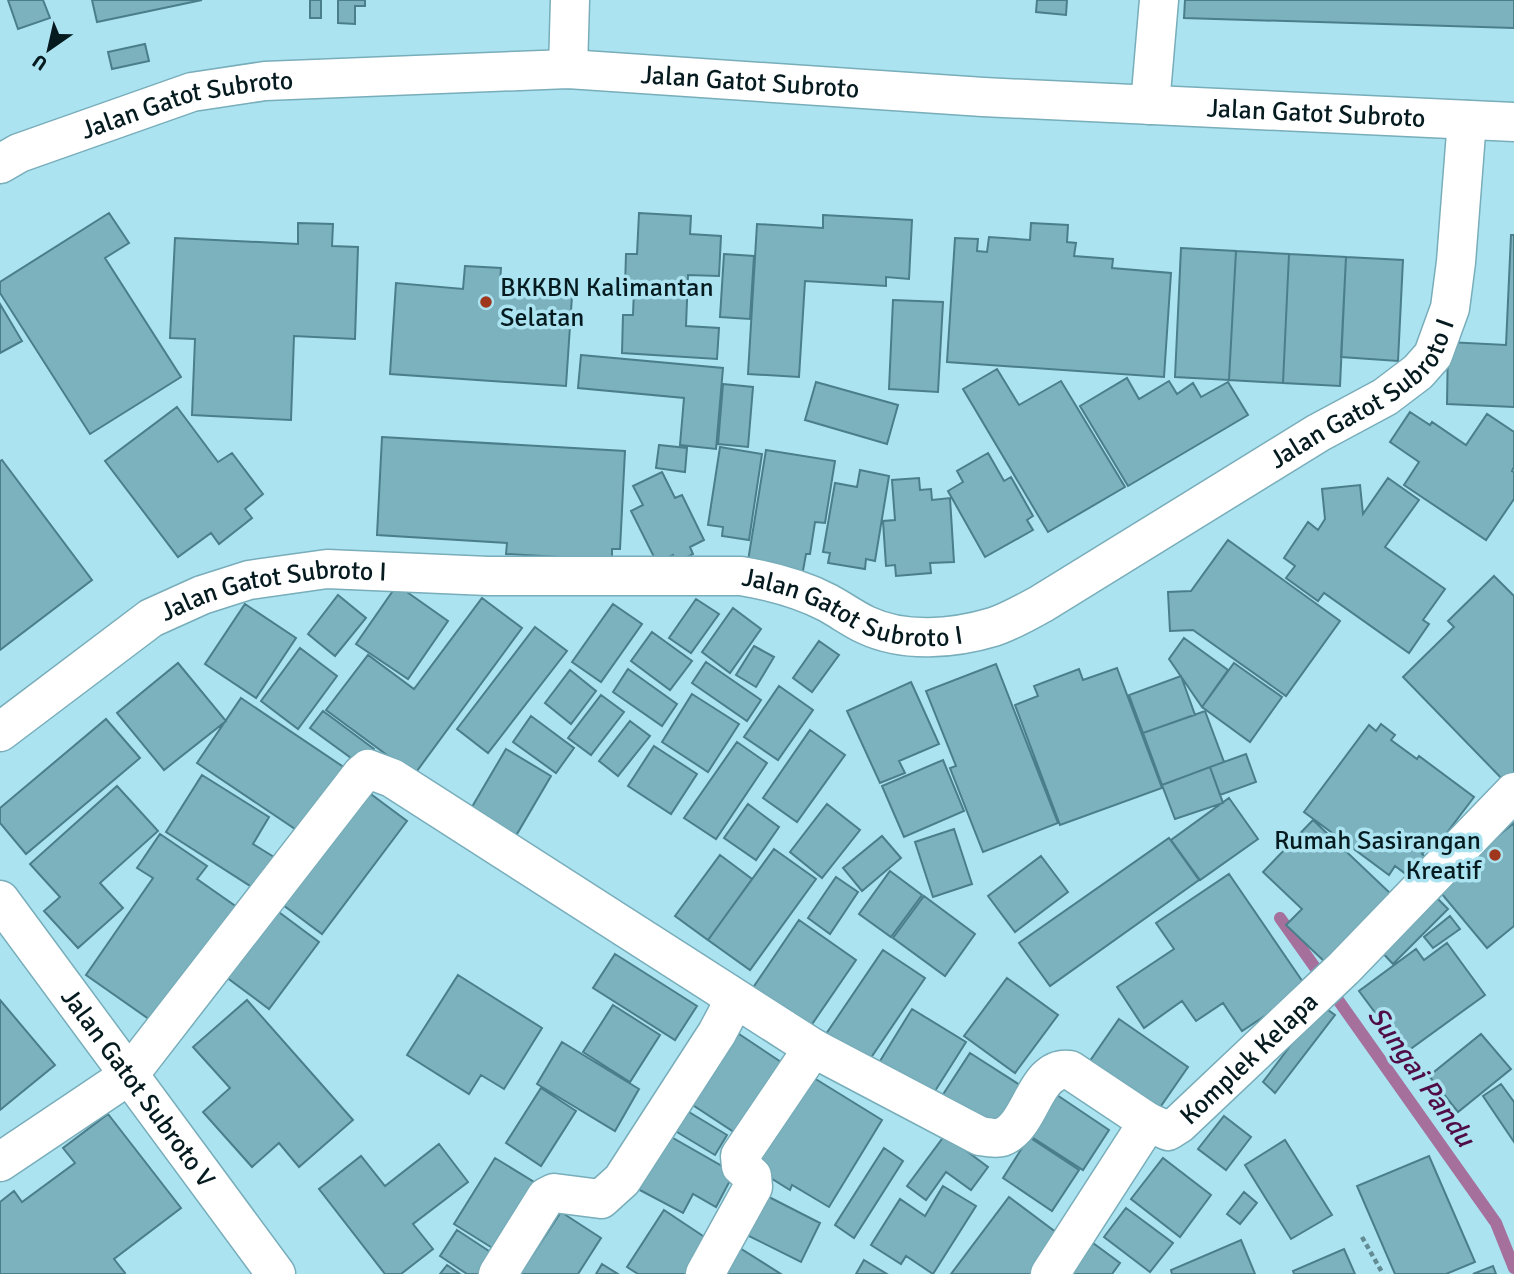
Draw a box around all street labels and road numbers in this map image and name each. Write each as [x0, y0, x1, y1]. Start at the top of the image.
street label: Jalan Gatot Subroto [640, 59, 860, 106]
street label: Jalan Gatot Subroto [77, 65, 294, 147]
street label: Jalan Gatot Subroto [1206, 93, 1426, 135]
street label: Jalan Gatot Subroto I [1264, 314, 1462, 476]
street label: Jalan Gatot Subroto I [156, 554, 387, 629]
street label: Jalan Gatot Subroto I [739, 561, 965, 654]
street label: Jalan Gatot Subroto V [54, 982, 222, 1194]
street label: Komplek Kelapa [1174, 986, 1325, 1132]

